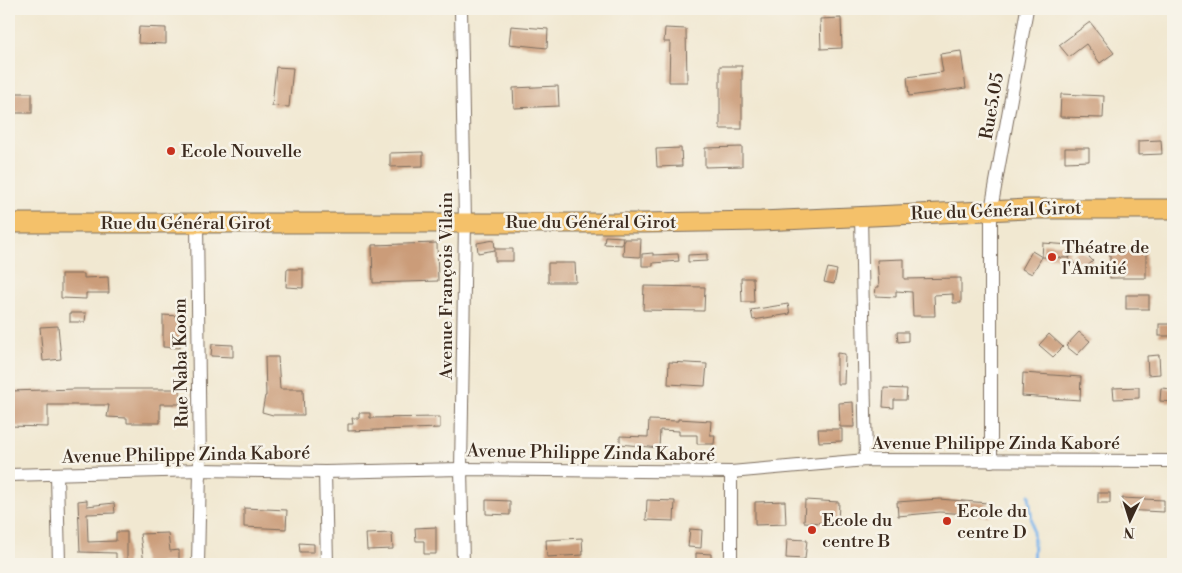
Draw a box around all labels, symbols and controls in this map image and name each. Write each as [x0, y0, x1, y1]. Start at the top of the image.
street label: Rue5.05 [975, 71, 1009, 141]
place label: Ecole Nouvelle [181, 140, 302, 163]
marker: Ecole Nouvelle [165, 145, 177, 157]
street label: Avenue François Vilain [435, 192, 458, 381]
street label: Rue du Général Girot [910, 197, 1082, 225]
street label: Rue du Général Girot [506, 211, 677, 234]
street label: Rue du Général Girot [101, 212, 272, 235]
place label: Théatre de l'Amitié [1062, 236, 1149, 280]
marker: Théatre de l'Amitié [1046, 251, 1058, 263]
street label: Rue Naba Koom [168, 298, 194, 428]
street label: Avenue Philippe Zinda Kaboré [871, 432, 1120, 455]
street label: Avenue Philippe Zinda Kaboré [466, 439, 715, 467]
street label: Avenue Philippe Zinda Kaboré [61, 441, 310, 469]
north arrow [1104, 496, 1154, 546]
place label: Ecole du centre D [957, 500, 1028, 544]
place label: Ecole du centre B [822, 509, 893, 553]
marker: Ecole du centre D [941, 515, 953, 527]
text: N [1123, 523, 1135, 541]
marker: Ecole du centre B [806, 524, 818, 536]

